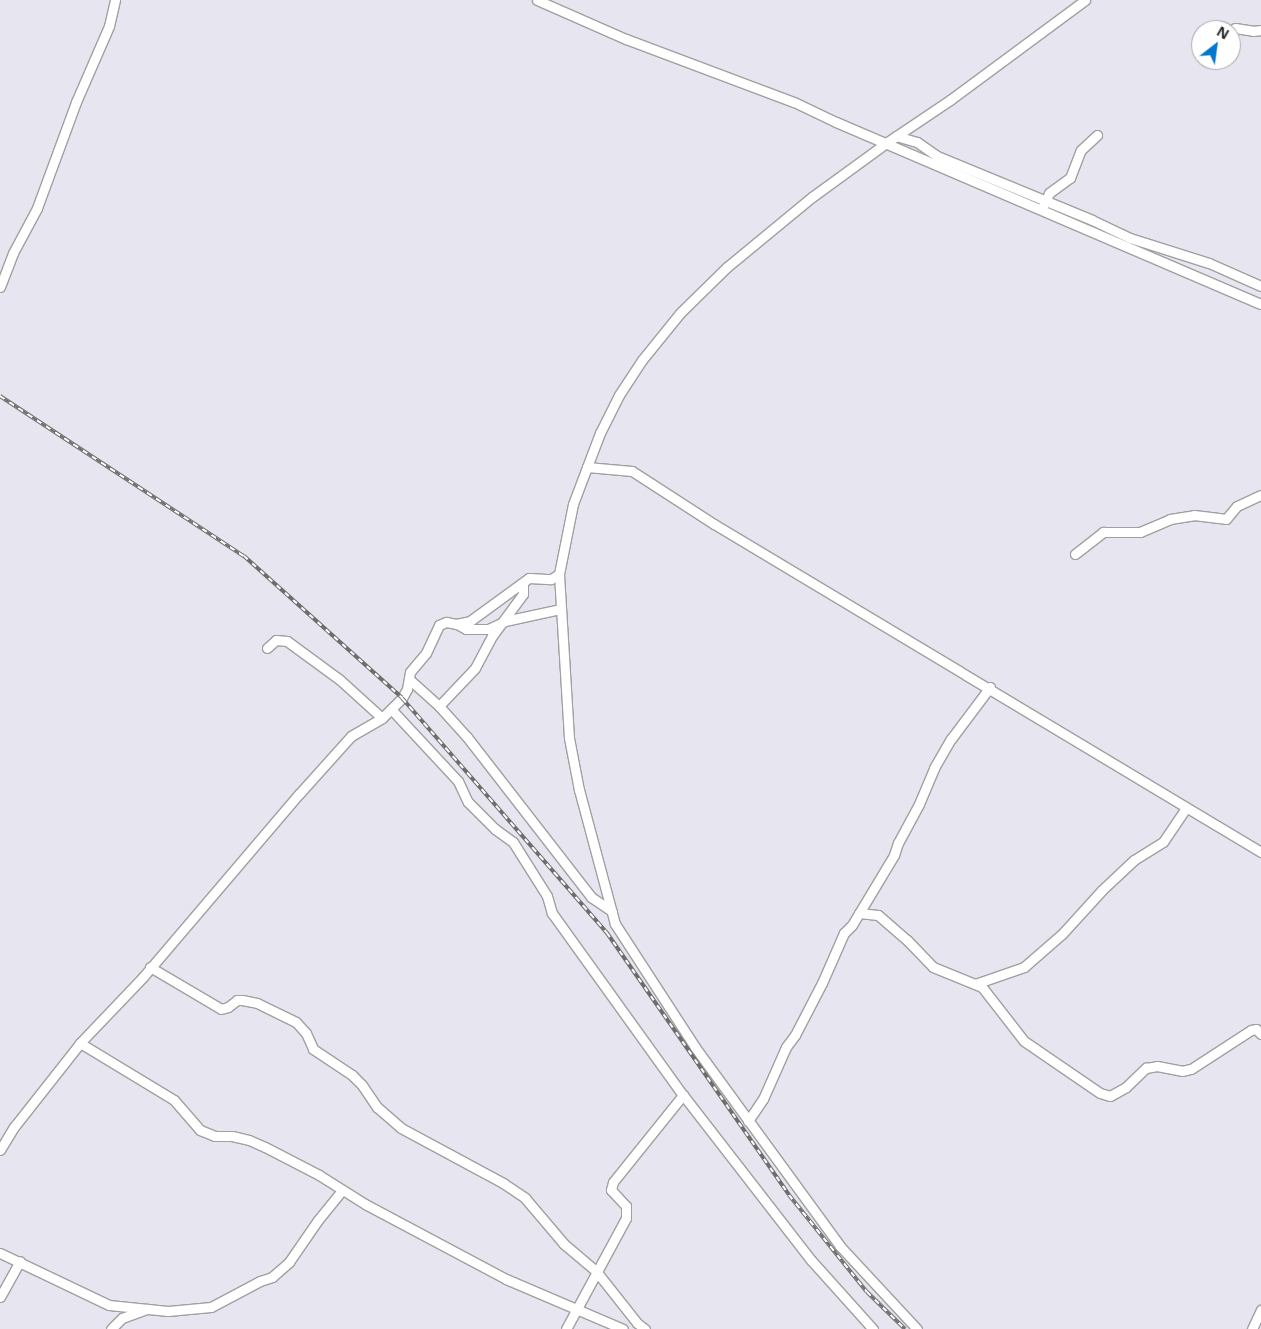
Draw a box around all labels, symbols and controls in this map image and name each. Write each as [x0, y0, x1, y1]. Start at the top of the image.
north arrow [1191, 20, 1241, 70]
text: N [1214, 21, 1233, 44]

